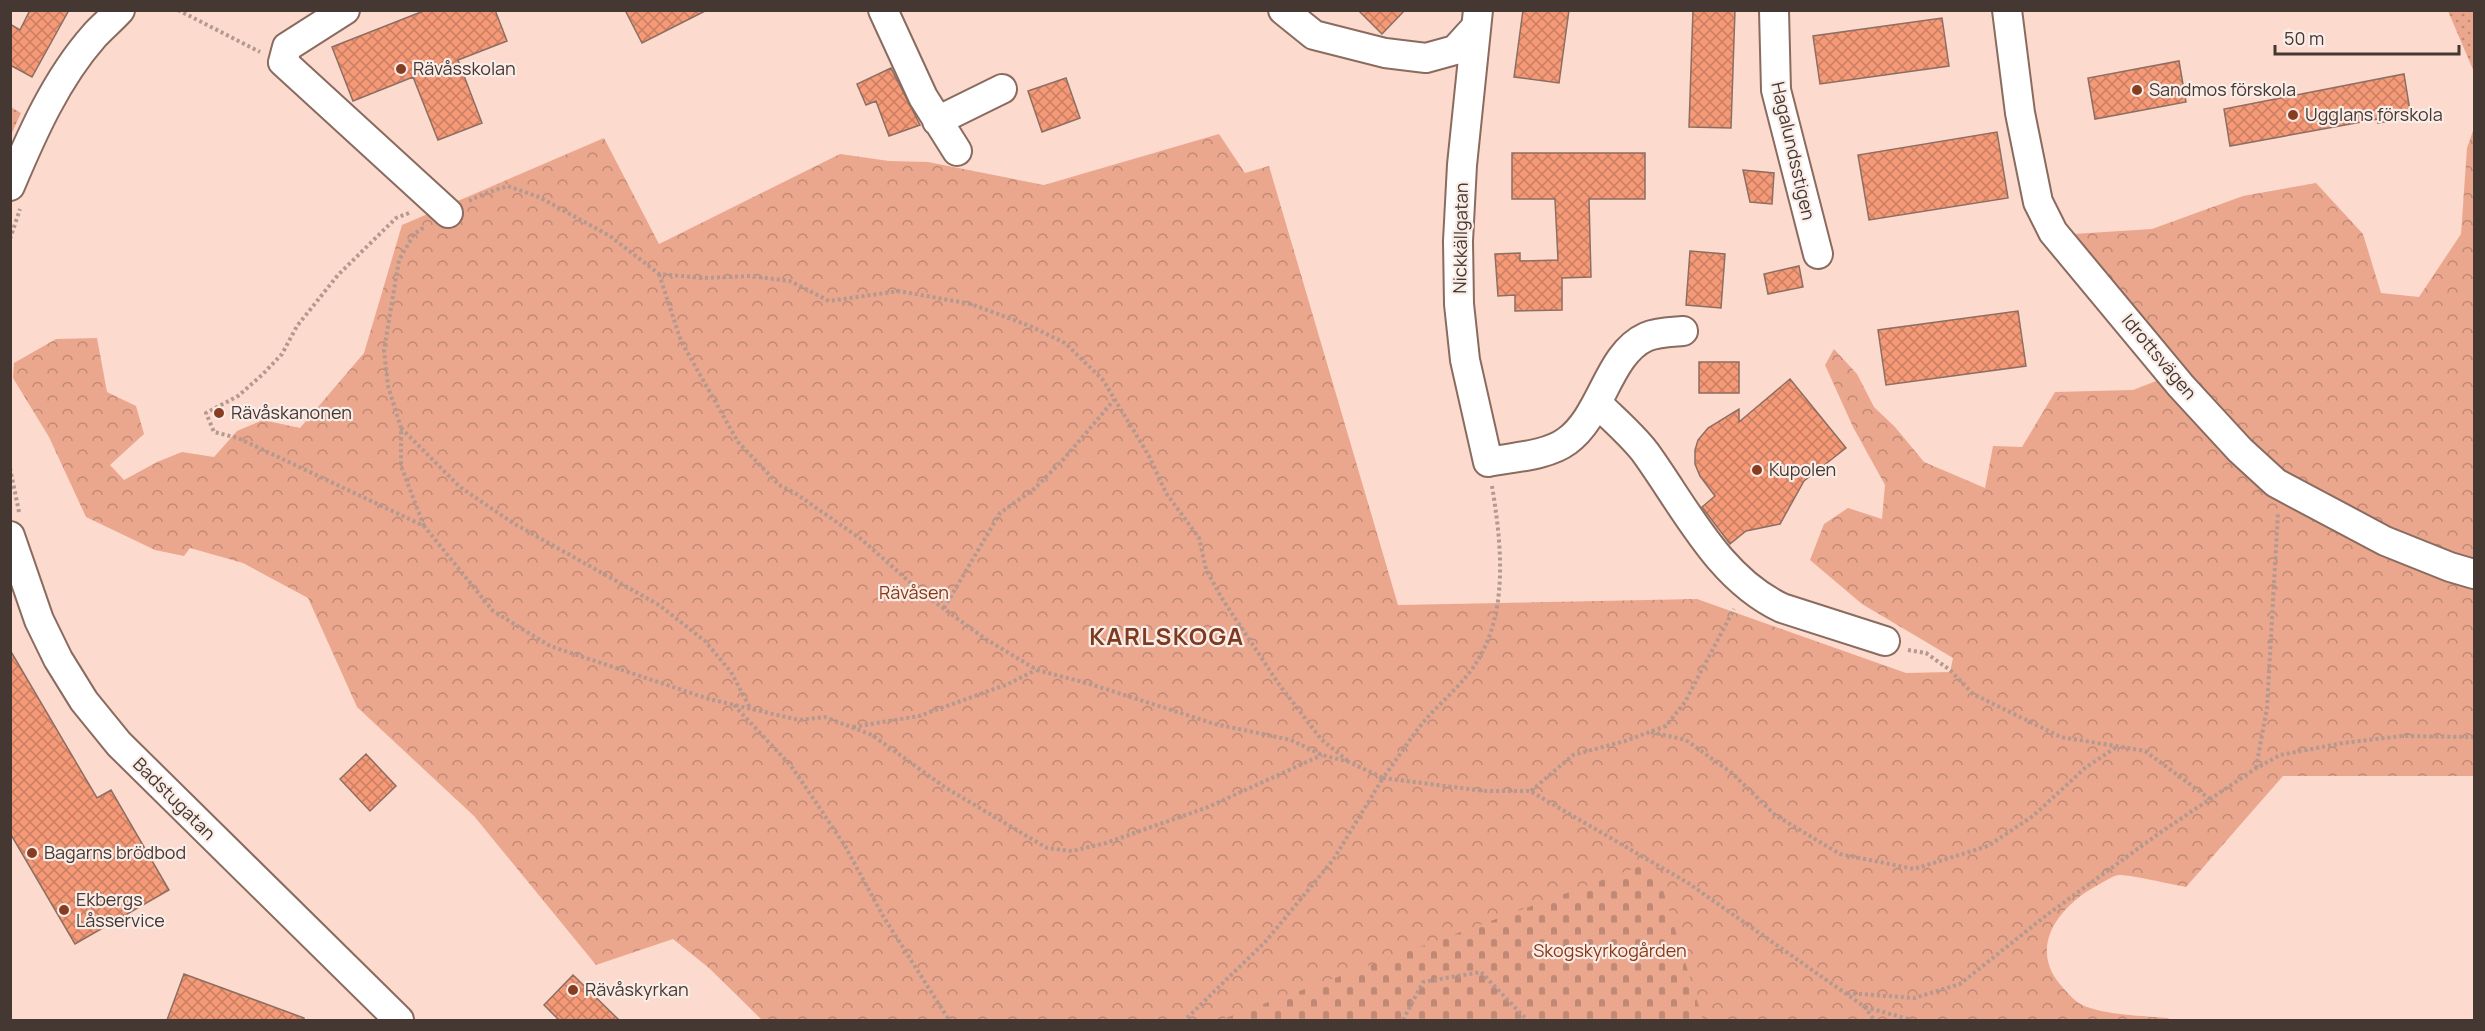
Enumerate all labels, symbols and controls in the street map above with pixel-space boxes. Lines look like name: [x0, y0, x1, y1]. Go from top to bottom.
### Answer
scale bar: [2275, 18, 2460, 56]
text: 50 m: [2284, 26, 2324, 50]
place label: Rävåsskolan: [413, 56, 516, 80]
marker: Rävåsskolan: [394, 62, 408, 76]
place label: Sandmos förskola: [2149, 77, 2296, 101]
street label: Hagalundsstigen: [1766, 79, 1822, 222]
marker: Sandmos förskola: [2130, 83, 2144, 97]
place label: Ugglans förskola: [2305, 102, 2443, 126]
marker: Ugglans förskola: [2286, 108, 2300, 122]
street label: Nickkällgatan: [1447, 182, 1473, 294]
street label: Idrottsvägen: [2117, 309, 2203, 404]
place label: Rävåskanonen: [231, 400, 352, 424]
marker: Rävåskanonen: [212, 406, 226, 420]
place label: Kupolen: [1769, 457, 1836, 481]
marker: Kupolen: [1750, 463, 1764, 477]
park label: Rävåsen: [879, 580, 949, 604]
district label: KARLSKOGA: [1089, 619, 1245, 652]
street label: Badstugatan: [128, 752, 221, 845]
place label: Bagarns brödbod: [44, 840, 186, 864]
marker: Bagarns brödbod: [25, 846, 39, 860]
place label: Ekbergs Låsservice: [76, 887, 165, 932]
marker: Ekbergs Låsservice: [57, 903, 71, 917]
park label: Skogskyrkogården: [1533, 938, 1687, 962]
place label: Rävåskyrkan: [585, 977, 689, 1001]
marker: Rävåskyrkan: [566, 983, 580, 997]

